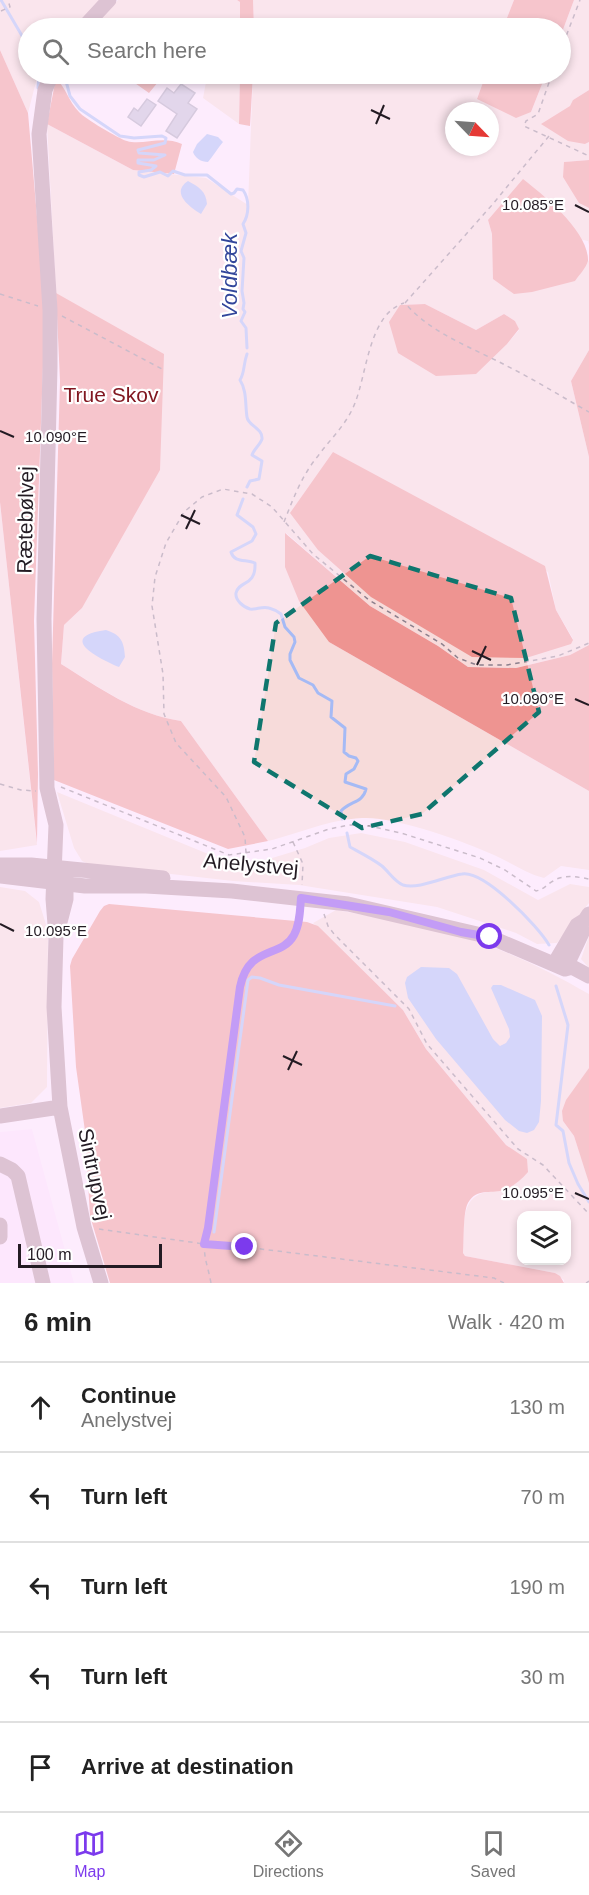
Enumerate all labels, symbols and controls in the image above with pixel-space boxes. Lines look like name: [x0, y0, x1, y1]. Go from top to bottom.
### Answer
search box: [18, 18, 571, 84]
icon: search: [39, 35, 72, 68]
text: Search here: [87, 38, 207, 63]
north arrow: [445, 102, 499, 156]
text: 10.085°E: [502, 196, 564, 213]
water label: Voldbæk: [217, 232, 242, 319]
park label: True Skov: [64, 383, 159, 406]
text: 10.090°E: [25, 428, 87, 445]
street label: Rætebølvej: [13, 466, 37, 574]
text: 10.090°E: [502, 690, 564, 707]
street label: Anelystvej: [202, 848, 300, 880]
text: 10.095°E: [25, 922, 87, 939]
route start: [476, 923, 502, 949]
street label: Sintrupvej: [74, 1126, 116, 1222]
text: 10.095°E: [502, 1184, 564, 1201]
map controls: [517, 1211, 571, 1265]
button: layers: [517, 1211, 571, 1265]
route end: [231, 1233, 257, 1259]
scale bar: [18, 1241, 162, 1268]
text: 100 m: [27, 1246, 71, 1263]
text: 6 min: [24, 1307, 92, 1337]
text: Walk · 420 m: [448, 1311, 565, 1333]
text: Continue: [81, 1383, 176, 1408]
icon: ahead: [24, 1391, 57, 1424]
text: 130 m: [509, 1396, 565, 1418]
text: Anelystvej: [81, 1409, 172, 1431]
icon: left: [24, 1481, 57, 1514]
text: Turn left: [81, 1484, 167, 1509]
text: 70 m: [521, 1486, 565, 1508]
icon: left: [24, 1571, 57, 1604]
text: Turn left: [81, 1574, 167, 1599]
text: 190 m: [509, 1576, 565, 1598]
icon: left: [24, 1661, 57, 1694]
text: Turn left: [81, 1664, 167, 1689]
text: 30 m: [521, 1666, 565, 1688]
icon: arrive: [24, 1751, 57, 1784]
text: Arrive at destination: [81, 1754, 294, 1779]
tab: Map: [73, 1827, 106, 1881]
tab: Directions: [253, 1827, 324, 1881]
tab: Saved: [470, 1827, 516, 1881]

